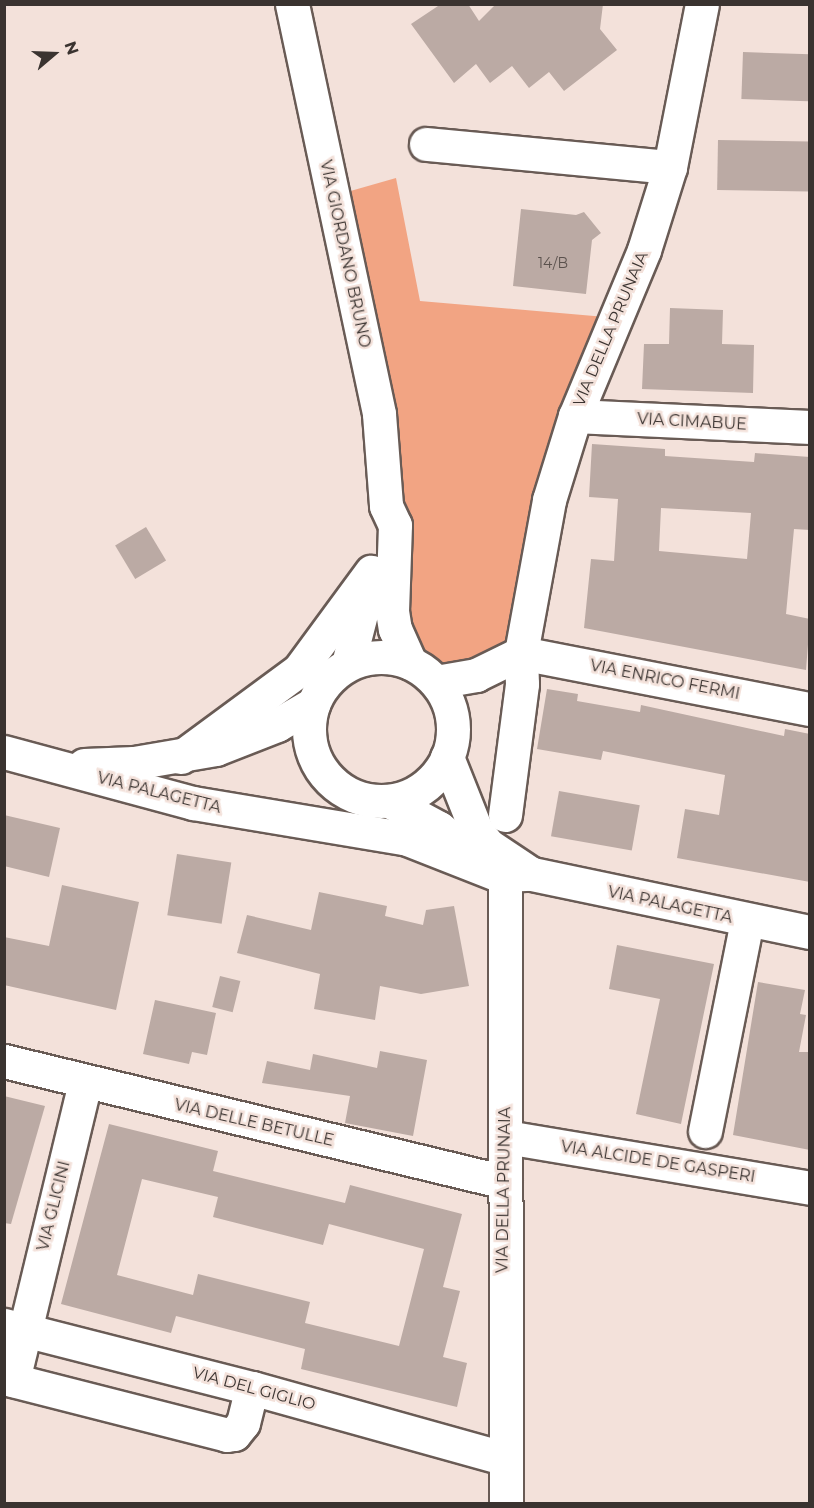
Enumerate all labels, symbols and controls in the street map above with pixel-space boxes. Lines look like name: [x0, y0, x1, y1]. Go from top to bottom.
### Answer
north arrow: [24, 24, 84, 84]
text: N: [60, 39, 83, 57]
street label: VIA GIORDANO BRUNO: [316, 158, 374, 350]
street label: VIA DELLA PRUNAIA: [570, 249, 652, 409]
house number: 14/B: [538, 255, 568, 271]
street label: VIA CIMABUE: [637, 410, 747, 434]
street label: VIA ENRICO FERMI: [588, 656, 742, 704]
street label: VIA PALAGETTA: [95, 768, 223, 818]
street label: VIA PALAGETTA: [606, 882, 734, 928]
street label: VIA DELLE BETULLE: [172, 1095, 336, 1151]
street label: VIA DELLA PRUNAIA: [493, 1107, 515, 1273]
street label: VIA ALCIDE DE GASPERI: [559, 1137, 757, 1187]
street label: VIA GLICINI: [34, 1159, 74, 1253]
street label: VIA DEL GIGLIO: [191, 1363, 317, 1415]

